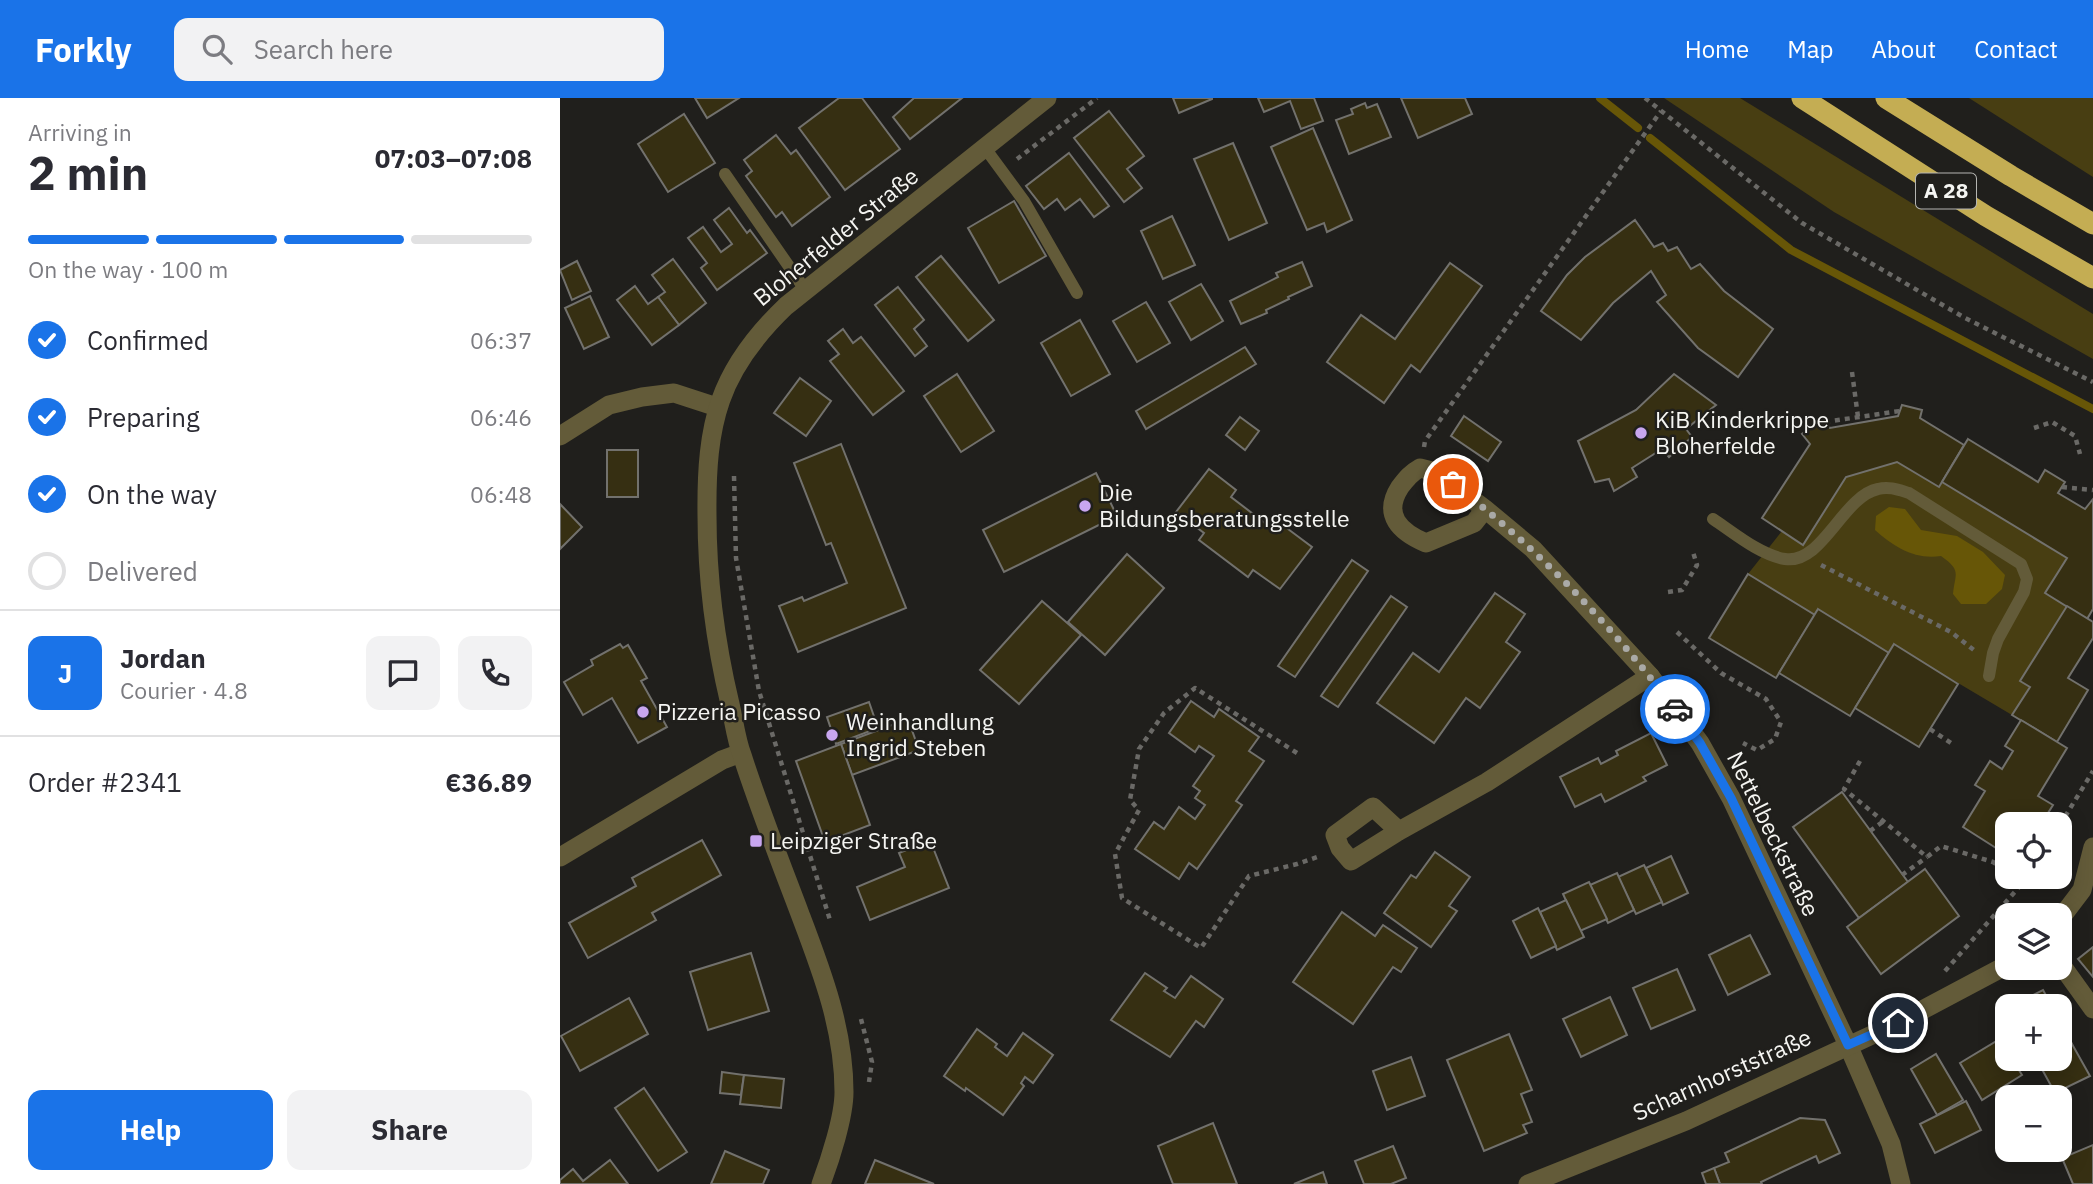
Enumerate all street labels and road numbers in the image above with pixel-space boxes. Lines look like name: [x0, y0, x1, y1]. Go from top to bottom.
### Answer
street label: Bloherfelder Straße: [747, 160, 924, 312]
road number: A 28: [1916, 174, 1976, 208]
street label: Nettelbeckstraße: [1721, 746, 1827, 921]
street label: Scharnhorststraße: [1628, 1021, 1816, 1127]

